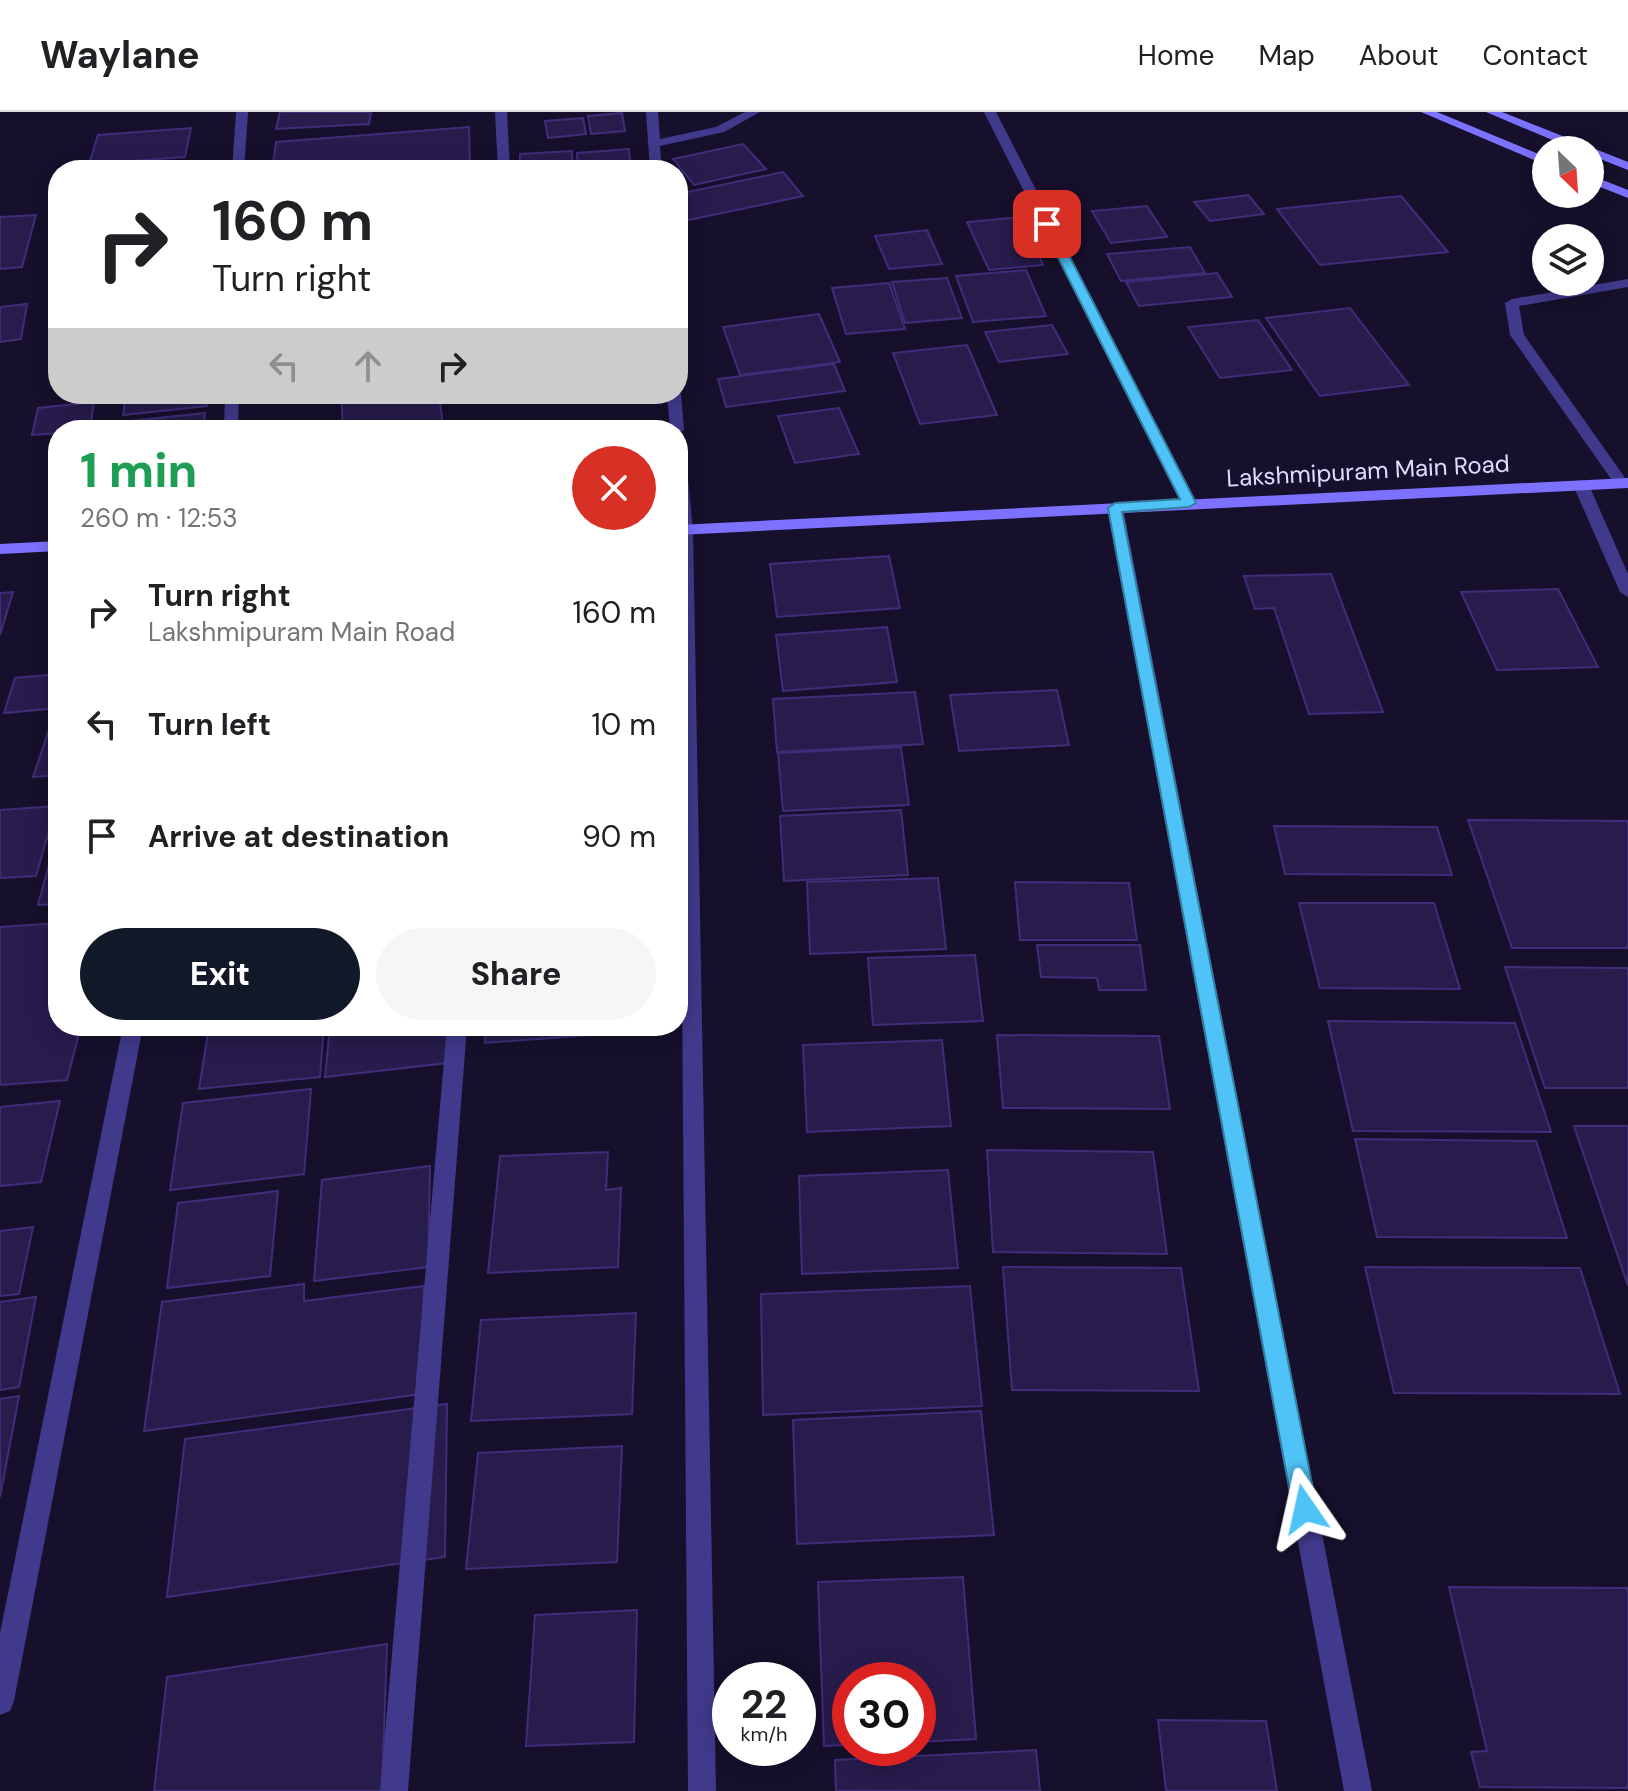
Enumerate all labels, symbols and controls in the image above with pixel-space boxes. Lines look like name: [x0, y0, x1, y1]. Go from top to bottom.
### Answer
text: Waylane: [40, 30, 200, 80]
text: Home: [1138, 37, 1214, 74]
text: Map: [1258, 37, 1315, 74]
text: About: [1359, 37, 1438, 74]
text: Contact: [1482, 37, 1588, 74]
north arrow: [1532, 136, 1604, 208]
map controls: [1532, 136, 1604, 296]
text: 160 m: [212, 184, 373, 257]
pin: [1013, 190, 1081, 258]
icon: right: [80, 192, 184, 296]
icon: arrive: [1025, 202, 1069, 246]
button: layers: [1532, 224, 1604, 296]
text: Turn right: [212, 255, 371, 302]
icon: left: [262, 344, 306, 388]
icon: ahead: [346, 344, 390, 388]
icon: right: [430, 344, 474, 388]
text: 1 min: [80, 439, 197, 502]
button: close: [572, 446, 656, 530]
street label: Lakshmipuram Main Road: [1226, 448, 1510, 493]
text: 260 m · 12:53: [80, 501, 238, 535]
text: Turn right: [148, 576, 291, 615]
icon: right: [80, 590, 124, 634]
text: 160 m: [573, 593, 656, 632]
text: Lakshmipuram Main Road: [148, 615, 455, 649]
icon: left: [80, 702, 124, 746]
text: Turn left: [148, 705, 271, 744]
text: 10 m: [591, 705, 656, 744]
icon: arrive: [80, 814, 124, 858]
text: Arrive at destination: [148, 817, 449, 856]
text: 90 m: [582, 817, 656, 856]
button: Exit: [80, 928, 360, 1020]
button: Share: [376, 928, 656, 1020]
position arrow: [1263, 1467, 1347, 1551]
speed limit sign: 30: [832, 1662, 936, 1766]
text: 22: [741, 1678, 787, 1730]
text: km/h: [740, 1721, 788, 1747]

